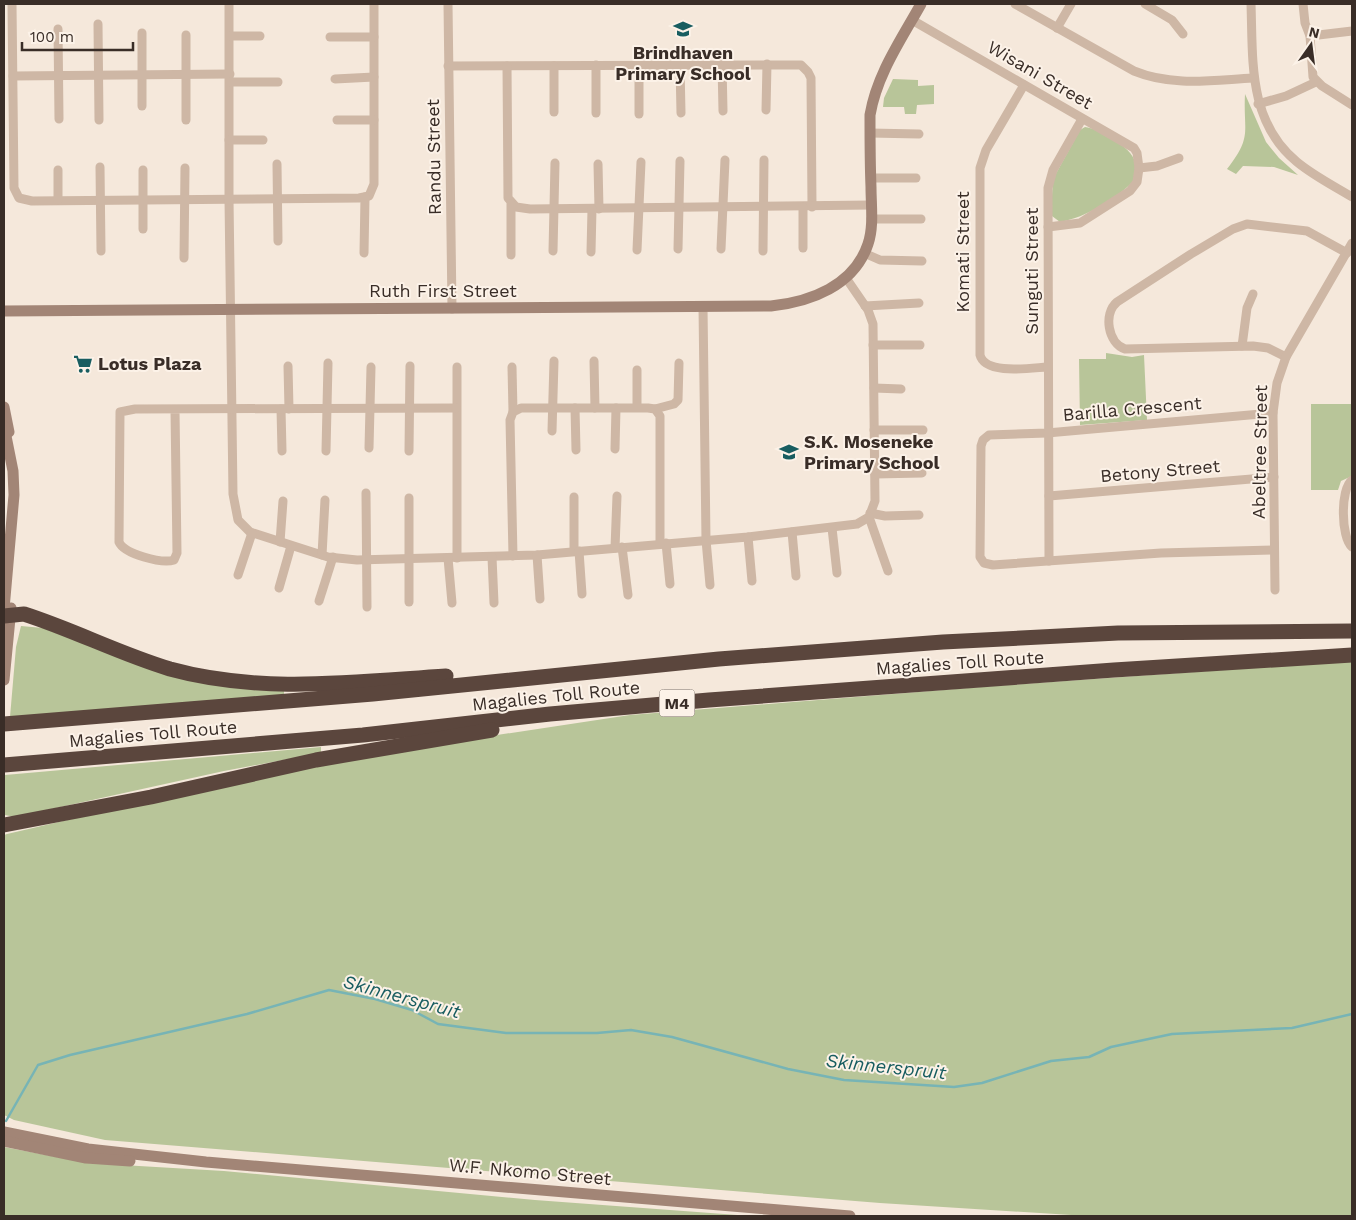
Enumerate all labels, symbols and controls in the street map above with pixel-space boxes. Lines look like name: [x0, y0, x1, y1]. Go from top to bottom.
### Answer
school or university icon: Brindhaven Primary School: [672, 18, 694, 40]
scale bar: [22, 20, 134, 52]
north arrow: [1286, 20, 1336, 70]
text: N: [1307, 23, 1321, 41]
text: 100 m: [30, 28, 74, 46]
street label: Wisani Street: [984, 36, 1097, 113]
place label: Brindhaven Primary School: [615, 42, 751, 84]
street label: Randu Street: [422, 98, 445, 215]
street label: Komati Street: [952, 191, 973, 313]
street label: Sunguti Street: [1021, 207, 1042, 335]
street label: Ruth First Street: [369, 280, 517, 301]
supermarket icon: Lotus Plaza: [72, 353, 94, 375]
place label: Lotus Plaza: [98, 353, 202, 374]
street label: Abeltree Street: [1248, 384, 1271, 519]
street label: Barilla Crescent: [1062, 392, 1203, 425]
place label: S.K. Moseneke Primary School: [804, 431, 940, 473]
school or university icon: S.K. Moseneke Primary School: [778, 441, 800, 463]
street label: Betony Street: [1099, 455, 1221, 486]
street label: Magalies Toll Route: [875, 646, 1045, 679]
street label: Magalies Toll Route: [471, 676, 641, 715]
road number: M4: [660, 690, 694, 716]
street label: Magalies Toll Route: [68, 716, 238, 751]
water label: Skinnerspruit: [341, 970, 463, 1023]
water label: Skinnerspruit: [825, 1049, 948, 1084]
street label: W.F. Nkomo Street: [448, 1154, 612, 1189]

